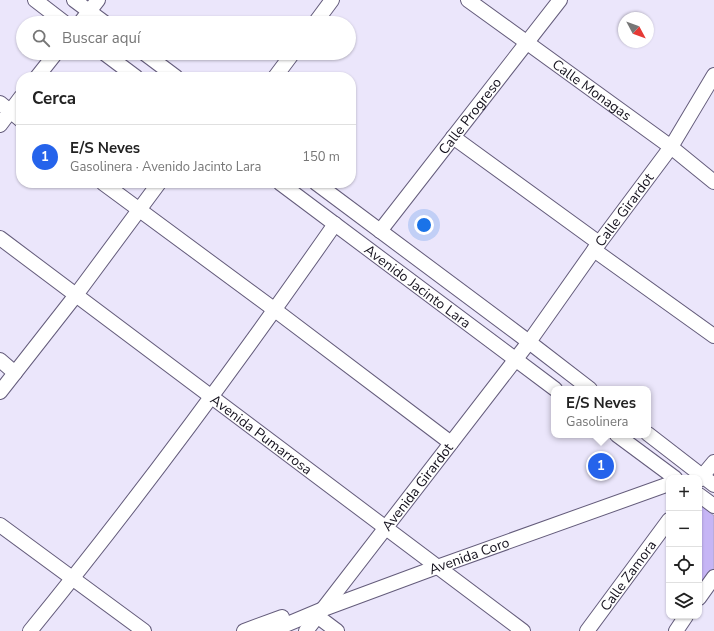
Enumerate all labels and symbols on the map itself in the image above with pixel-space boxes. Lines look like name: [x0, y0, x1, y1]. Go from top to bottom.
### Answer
north arrow: [618, 12, 654, 48]
street label: Calle Monagas: [549, 55, 636, 125]
street label: Calle Progreso: [434, 73, 506, 158]
street label: Calle Girardot: [590, 169, 658, 250]
your location: [414, 215, 434, 235]
street label: Avenido Jacinto Lara: [361, 240, 475, 332]
street label: Avenida Pumarrosa: [207, 390, 316, 479]
street label: Avenida Girardot: [377, 439, 457, 535]
pin: 1: [588, 451, 614, 481]
street label: Avenida Coro: [426, 532, 512, 579]
street label: Calle Zamora: [596, 536, 660, 615]

